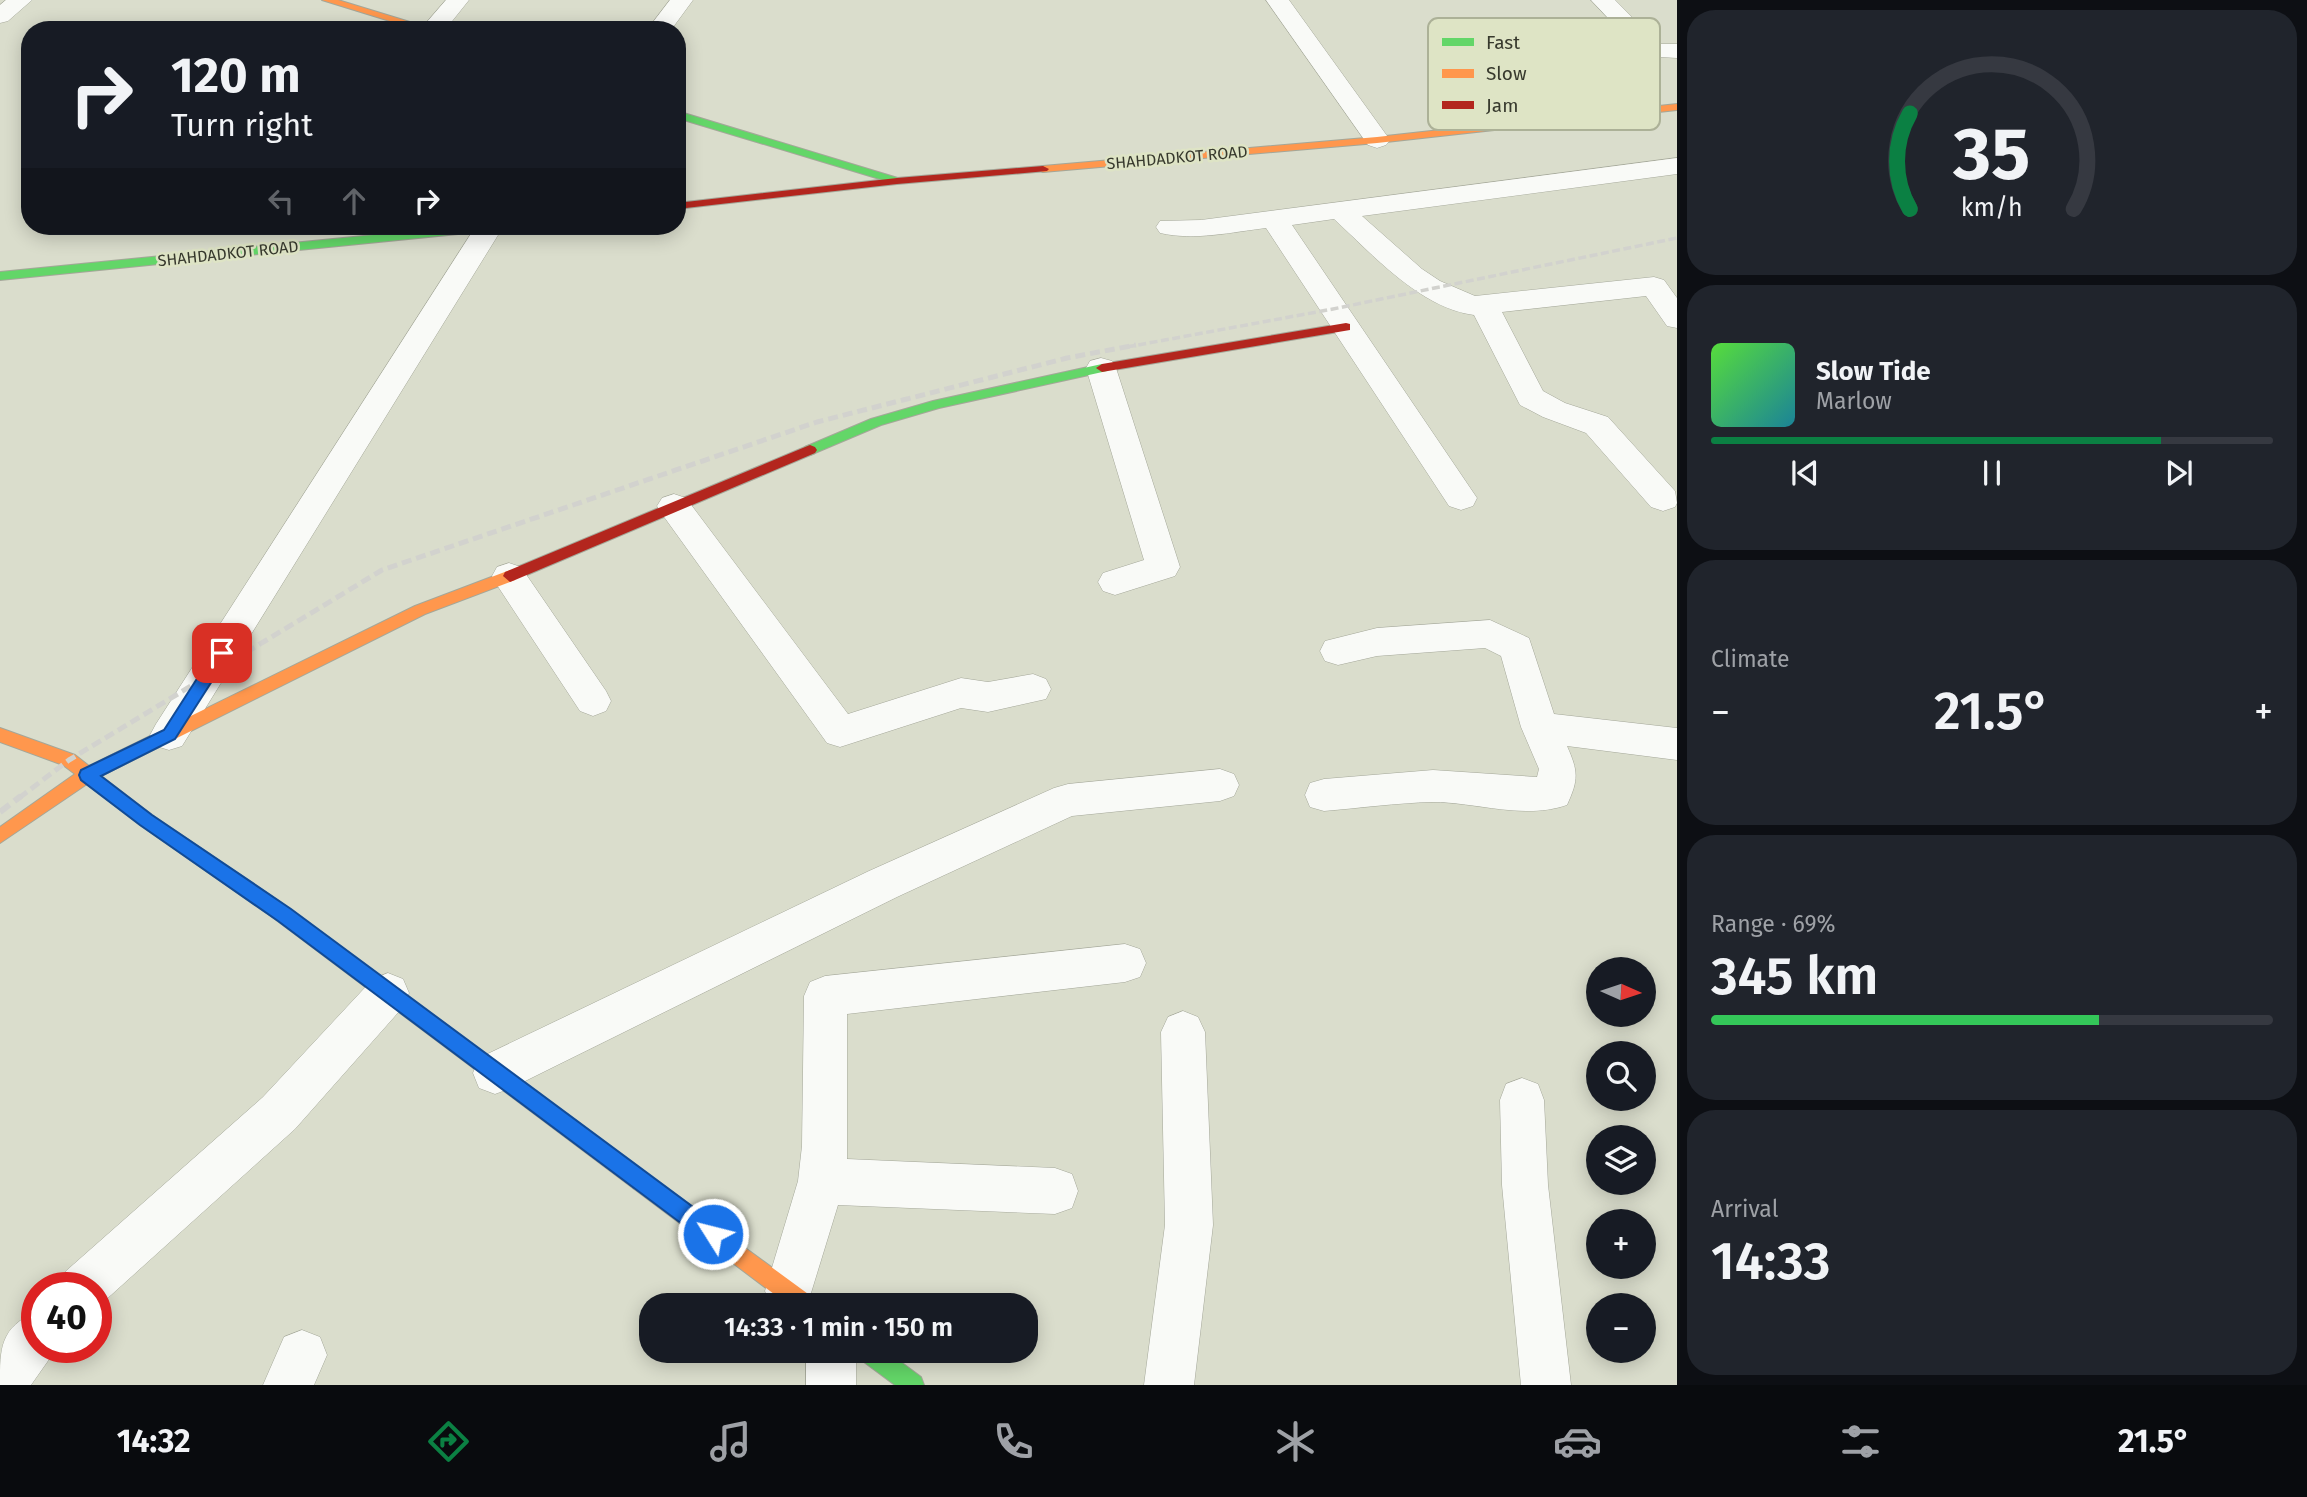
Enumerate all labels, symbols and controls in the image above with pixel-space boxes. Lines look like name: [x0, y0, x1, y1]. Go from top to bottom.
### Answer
legend: [1428, 18, 1660, 130]
text: Fast: [1486, 31, 1520, 54]
text: 120 m: [171, 46, 301, 105]
icon: right: [56, 49, 147, 140]
text: Slow: [1486, 62, 1527, 85]
text: Jam: [1486, 94, 1518, 117]
text: Turn right: [171, 106, 313, 144]
text: 35: [1953, 111, 2030, 198]
street label: SHAHDADKOT ROAD: [1106, 142, 1248, 173]
icon: left: [262, 182, 300, 220]
icon: ahead: [335, 182, 373, 220]
icon: right: [408, 182, 446, 220]
text: km/h: [1961, 192, 2023, 222]
street label: SHAHDADKOT ROAD: [157, 237, 299, 270]
text: Slow Tide: [1816, 356, 1931, 387]
text: Marlow: [1816, 387, 1892, 415]
icon: previous: [1786, 454, 1824, 492]
icon: pause: [1973, 454, 2011, 492]
icon: next: [2160, 454, 2198, 492]
pin: [192, 623, 252, 683]
icon: arrive: [203, 634, 241, 672]
text: Climate: [1711, 645, 1790, 673]
text: 21.5°: [1934, 680, 2050, 743]
text: −: [1711, 689, 1730, 735]
text: +: [2254, 689, 2273, 735]
text: Range · 69%: [1711, 910, 1836, 938]
text: 345 km: [1711, 945, 1878, 1008]
north arrow: [1586, 957, 1656, 1027]
map controls: [1586, 957, 1656, 1363]
button: search: [1586, 1041, 1656, 1111]
button: layers: [1586, 1125, 1656, 1195]
text: Arrival: [1711, 1195, 1778, 1223]
position arrow: [676, 1197, 750, 1271]
button: +: [1586, 1209, 1656, 1279]
text: 14:33: [1711, 1230, 1830, 1293]
speed limit sign: 40: [21, 1272, 112, 1363]
button: −: [1586, 1293, 1656, 1363]
text: 14:33 · 1 min · 150 m: [724, 1312, 953, 1343]
icon: directions: [424, 1417, 473, 1466]
icon: music: [706, 1417, 755, 1466]
icon: phone: [989, 1417, 1038, 1466]
icon: climate: [1271, 1417, 1320, 1466]
icon: car: [1553, 1417, 1602, 1466]
icon: filters: [1836, 1417, 1885, 1466]
text: 14:32: [117, 1422, 191, 1460]
text: 21.5°: [2118, 1422, 2190, 1460]

